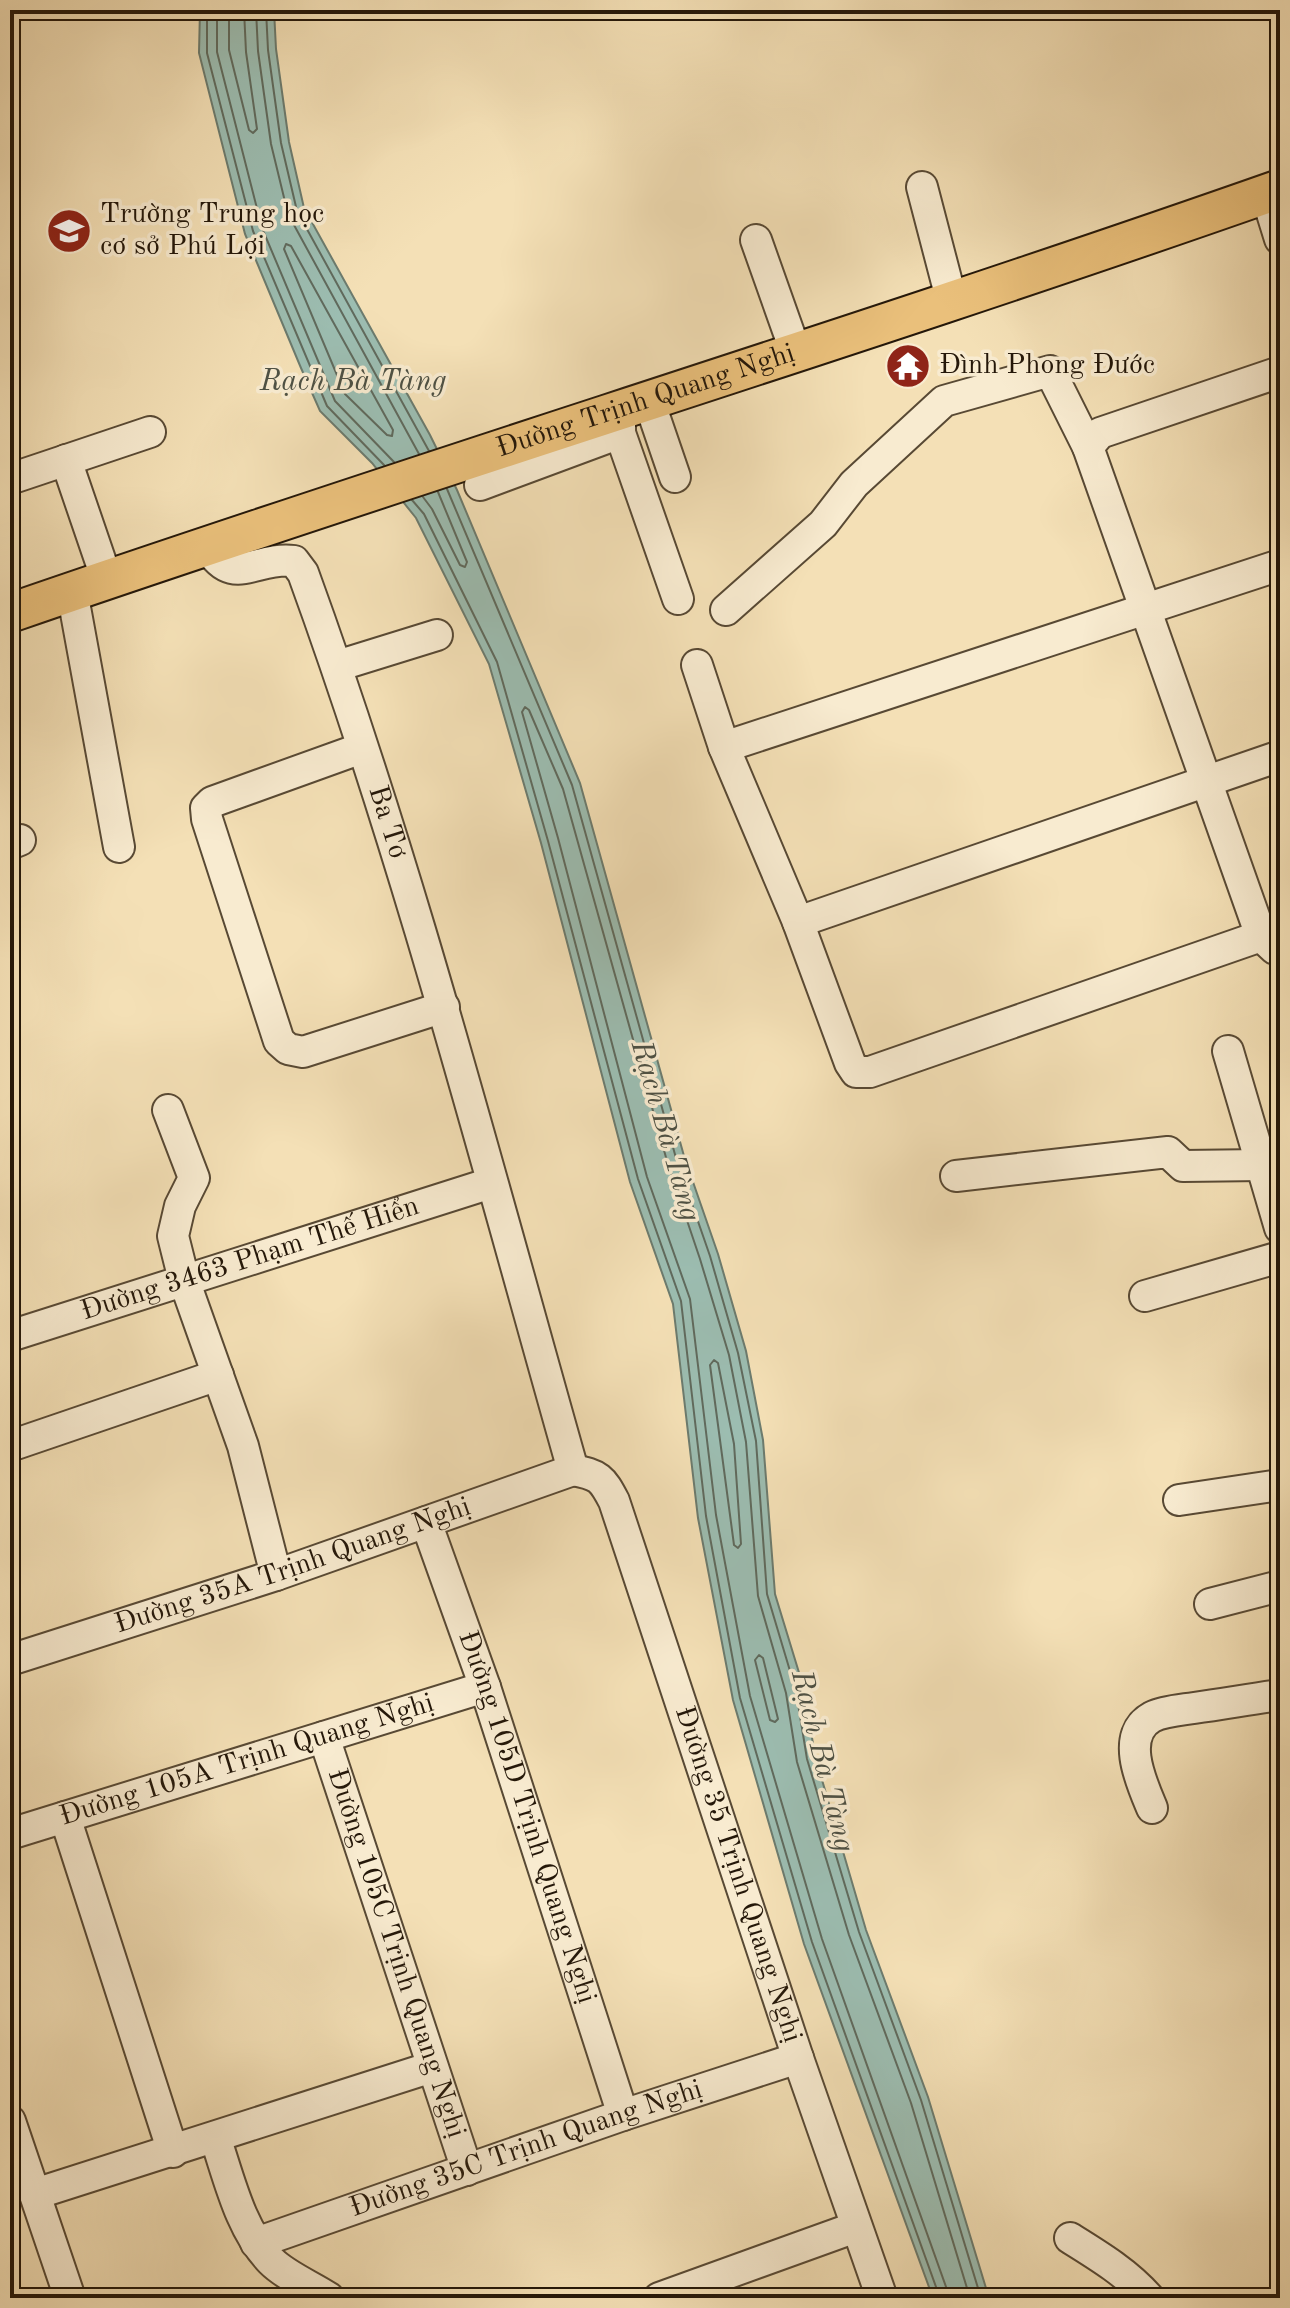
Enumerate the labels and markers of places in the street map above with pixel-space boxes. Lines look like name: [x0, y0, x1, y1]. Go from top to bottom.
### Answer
place label: Trường Trung học cơ sở Phú Lợi: [100, 201, 324, 261]
school or university icon: Trường Trung học cơ sở Phú Lợi: [45, 207, 93, 255]
temple icon: Đình Phong Đước: [884, 342, 932, 390]
place label: Đình Phong Đước: [939, 352, 1155, 380]

